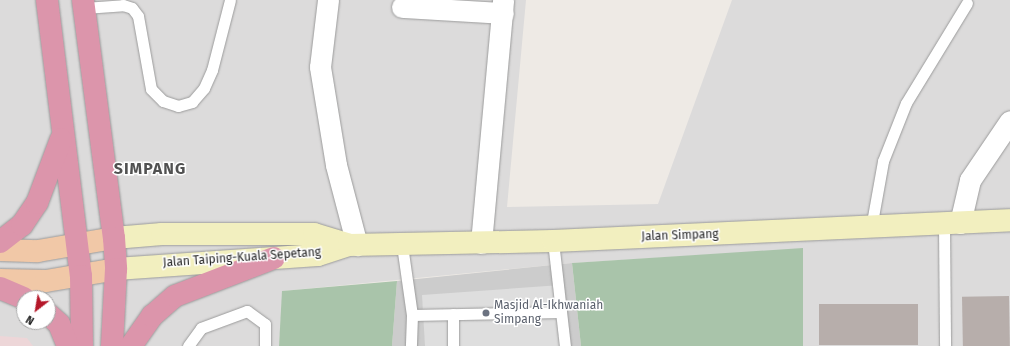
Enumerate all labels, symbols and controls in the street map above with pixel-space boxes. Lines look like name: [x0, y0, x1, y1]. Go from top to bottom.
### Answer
district label: SIMPANG: [114, 159, 186, 179]
street label: Jalan Simpang: [641, 227, 719, 245]
street label: Jalan Taiping-Kuala Sepetang: [162, 245, 322, 271]
north arrow: [16, 290, 56, 330]
place label: Masjid Al-Ikhwaniah Simpang: [494, 299, 603, 327]
marker: Masjid Al-Ikhwaniah Simpang: [481, 308, 491, 318]
text: N: [24, 312, 37, 327]

